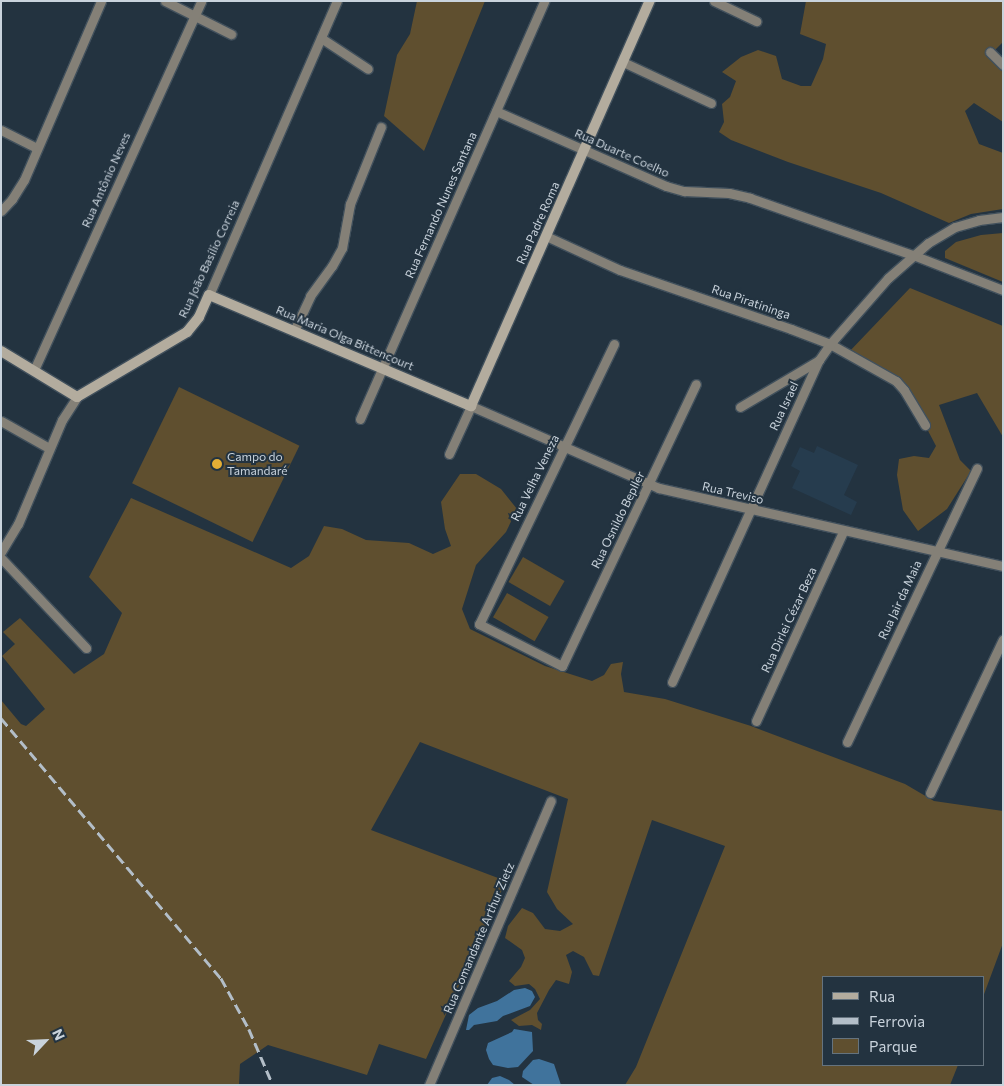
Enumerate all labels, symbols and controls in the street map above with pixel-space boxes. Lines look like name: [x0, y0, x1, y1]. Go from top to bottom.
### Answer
street label: Rua Duarte Coelho: [572, 126, 672, 180]
street label: Rua Antônio Neves: [79, 130, 133, 230]
street label: Rua Fernando Nunes Santana: [402, 130, 480, 280]
street label: Rua Padre Roma: [513, 180, 563, 266]
street label: Rua João Basílio Correia: [175, 198, 243, 320]
street label: Rua Piratininga: [710, 282, 792, 322]
street label: Rua Maria Olga Bittencourt: [274, 302, 416, 374]
street label: Rua Israel: [766, 379, 802, 433]
street label: Rua Velha Veneza: [508, 432, 562, 524]
place label: Campo do Tamandaré: [227, 450, 288, 478]
marker: Campo do Tamandaré: [211, 458, 223, 470]
street label: Rua Osnildo Bepller: [588, 469, 648, 571]
street label: Rua Treviso: [701, 479, 765, 507]
street label: Rua Jair da Maia: [875, 558, 925, 642]
street label: Rua Dirlei Cézar Beza: [758, 565, 820, 675]
street label: Rua Comandante Arthur Zietz: [441, 860, 517, 1016]
legend: [822, 976, 984, 1066]
text: Rua: [869, 987, 895, 1005]
text: Ferrovia: [869, 1012, 925, 1030]
north arrow: [20, 1016, 70, 1066]
text: N: [49, 1026, 69, 1043]
text: Parque: [869, 1037, 917, 1055]

